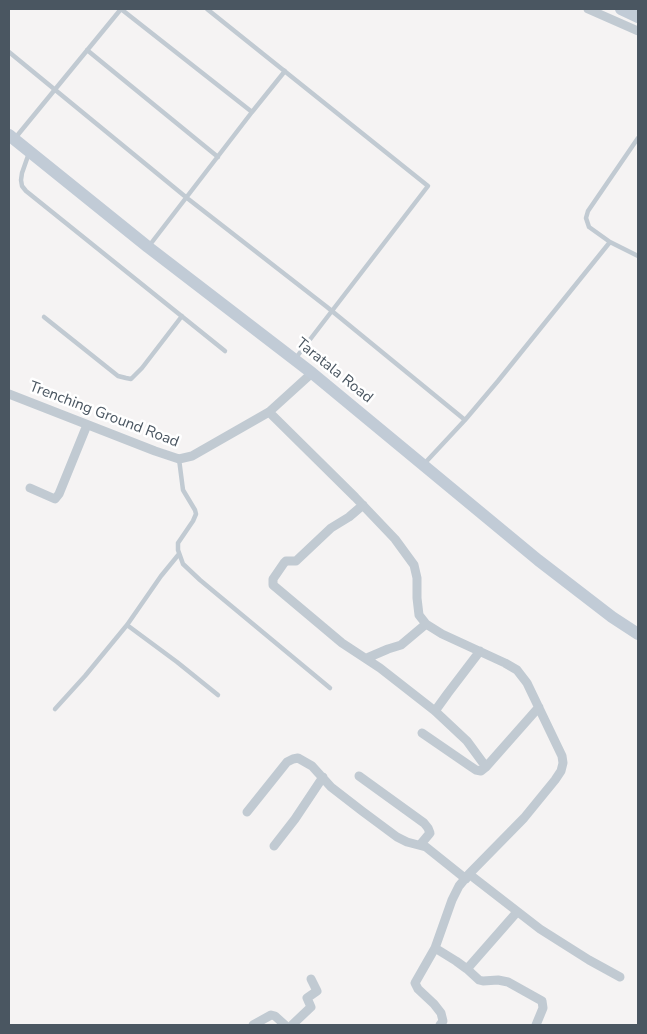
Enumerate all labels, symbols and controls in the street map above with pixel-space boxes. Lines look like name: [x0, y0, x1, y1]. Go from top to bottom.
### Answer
street label: Taratala Road: [292, 335, 376, 407]
street label: Trenching Ground Road: [27, 378, 181, 452]

